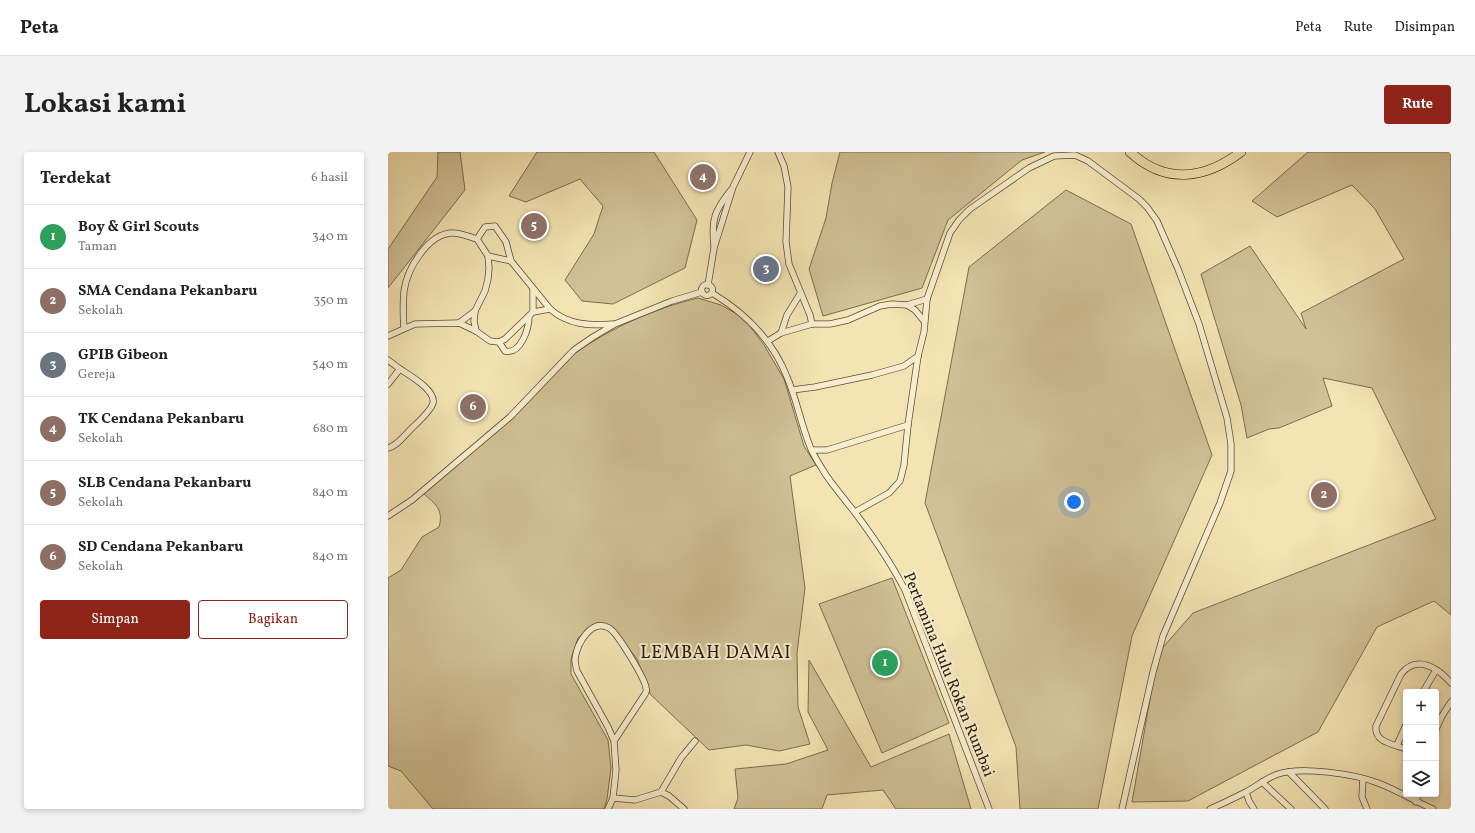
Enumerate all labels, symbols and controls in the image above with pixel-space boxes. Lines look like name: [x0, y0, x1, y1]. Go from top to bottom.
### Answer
text: Peta: [20, 15, 59, 41]
text: Peta: [1295, 18, 1322, 37]
text: Rute: [1344, 18, 1373, 37]
text: Disimpan: [1395, 18, 1455, 37]
text: Lokasi kami: [24, 85, 186, 124]
button: Rute: [1384, 85, 1451, 124]
pin: 4: [690, 162, 716, 192]
text: Terdekat: [40, 167, 111, 190]
text: 6 hasil: [311, 169, 348, 187]
pin: 5: [521, 211, 547, 241]
text: Boy & Girl Scouts: [78, 217, 199, 238]
text: 1: [50, 228, 56, 246]
text: 340 m: [312, 228, 348, 246]
text: Taman: [78, 238, 117, 256]
pin: 3: [753, 254, 779, 284]
text: SMA Cendana Pekanbaru: [78, 281, 257, 302]
text: 2: [50, 292, 56, 310]
text: 350 m: [313, 292, 348, 310]
text: Sekolah: [78, 302, 123, 320]
text: GPIB Gibeon: [78, 345, 168, 366]
text: 3: [50, 356, 56, 374]
text: 540 m: [312, 356, 348, 374]
text: Gereja: [78, 366, 115, 384]
pin: 6: [460, 392, 486, 422]
text: TK Cendana Pekanbaru: [78, 409, 244, 430]
text: 4: [49, 420, 57, 438]
text: 680 m: [313, 420, 348, 438]
text: Sekolah: [78, 430, 123, 448]
text: SLB Cendana Pekanbaru: [78, 473, 251, 494]
pin: 2: [1311, 480, 1337, 510]
text: 5: [50, 484, 56, 502]
text: 840 m: [312, 484, 348, 502]
your location: [1064, 492, 1084, 512]
text: Sekolah: [78, 494, 123, 512]
text: SD Cendana Pekanbaru: [78, 537, 243, 558]
text: 6: [49, 548, 57, 566]
text: 840 m: [312, 548, 348, 566]
text: Sekolah: [78, 558, 123, 576]
street label: Pertamina Hulu Rokan Rumbai: [897, 569, 999, 780]
button: Simpan: [40, 600, 190, 639]
button: Bagikan: [198, 600, 348, 639]
district label: LEMBAH DAMAI: [640, 641, 792, 666]
pin: 1: [872, 648, 898, 678]
map controls: [1403, 689, 1439, 797]
button: +: [1403, 689, 1439, 725]
button: −: [1403, 725, 1439, 761]
button: layers: [1403, 761, 1439, 797]

